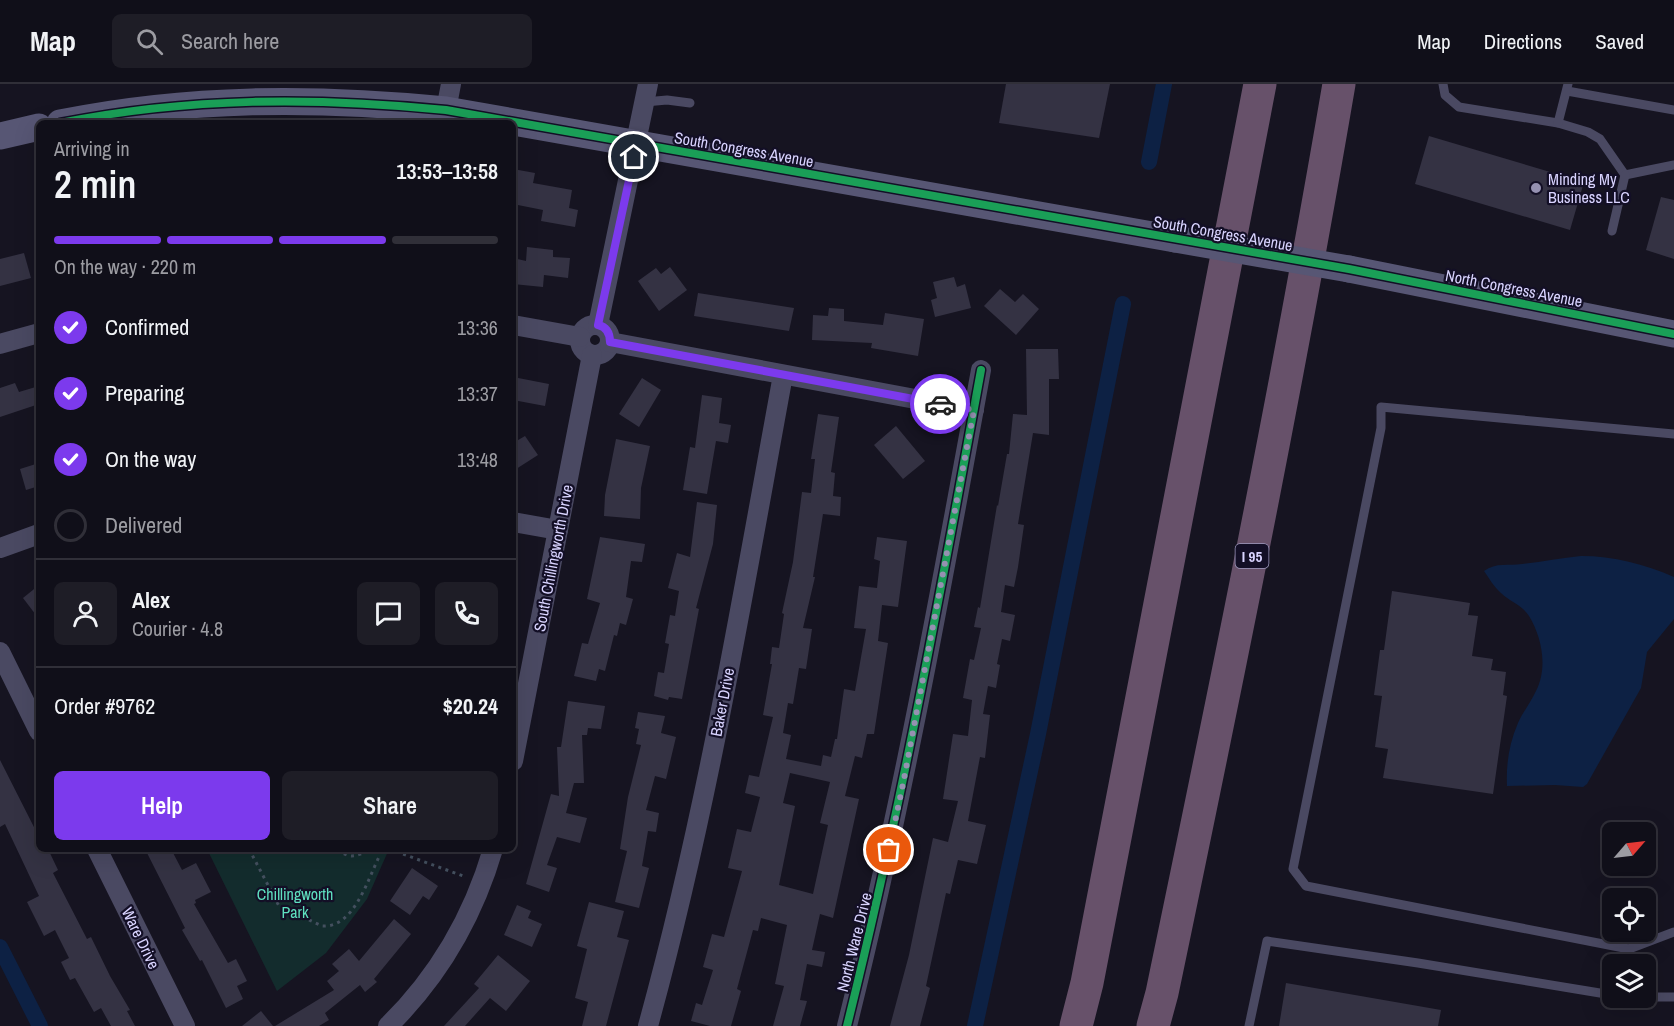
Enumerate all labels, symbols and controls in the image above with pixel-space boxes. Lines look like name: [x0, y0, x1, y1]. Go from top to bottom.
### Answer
search box: [112, 14, 532, 68]
text: Map: [30, 22, 76, 60]
icon: search: [133, 25, 166, 58]
text: Search here: [181, 26, 279, 56]
text: Map: [1417, 27, 1451, 56]
text: Directions: [1484, 27, 1562, 56]
text: Saved: [1595, 27, 1644, 56]
street label: South Congress Avenue: [673, 126, 815, 172]
pin: [608, 131, 659, 182]
text: Arriving in: [54, 135, 130, 162]
icon: home: [617, 140, 650, 173]
text: 13:53–13:58: [396, 156, 498, 186]
text: 2 min: [54, 158, 136, 210]
place label: Minding My Business LLC: [1548, 168, 1630, 208]
marker: Minding My Business LLC: [1529, 181, 1543, 195]
street label: South Congress Avenue: [1152, 210, 1294, 256]
text: On the way · 220 m: [54, 253, 196, 280]
street label: North Congress Avenue: [1444, 264, 1584, 312]
icon: check: [54, 311, 87, 344]
text: Confirmed: [105, 312, 189, 342]
text: 13:36: [457, 314, 498, 341]
courier: [910, 374, 970, 434]
icon: check: [54, 377, 87, 410]
text: Preparing: [105, 378, 184, 408]
text: 13:37: [457, 380, 498, 407]
icon: car: [924, 388, 957, 421]
icon: check: [54, 443, 87, 476]
text: On the way: [105, 444, 196, 474]
text: 13:48: [457, 446, 498, 473]
street label: South Chillingworth Drive: [528, 483, 578, 633]
text: Delivered: [105, 510, 182, 540]
road number: I 95: [1236, 544, 1268, 568]
button: person: [54, 582, 117, 645]
button: chat: [357, 582, 420, 645]
button: phone: [435, 582, 498, 645]
text: Alex: [132, 585, 170, 615]
text: Courier · 4.8: [132, 615, 223, 642]
street label: Baker Drive: [705, 666, 739, 738]
text: Order #9762: [54, 691, 155, 721]
text: $20.24: [443, 691, 498, 721]
button: Help: [54, 771, 270, 840]
button: Share: [282, 771, 498, 840]
north arrow: [1602, 822, 1656, 876]
map controls: [1602, 822, 1656, 1008]
pin: [863, 824, 914, 875]
icon: bag: [872, 833, 905, 866]
park label: Chillingworth Park: [257, 883, 333, 923]
button: locate: [1602, 888, 1656, 942]
street label: North Ware Drive: [831, 890, 877, 994]
street label: Ware Drive: [117, 904, 165, 972]
button: layers: [1602, 954, 1656, 1008]

